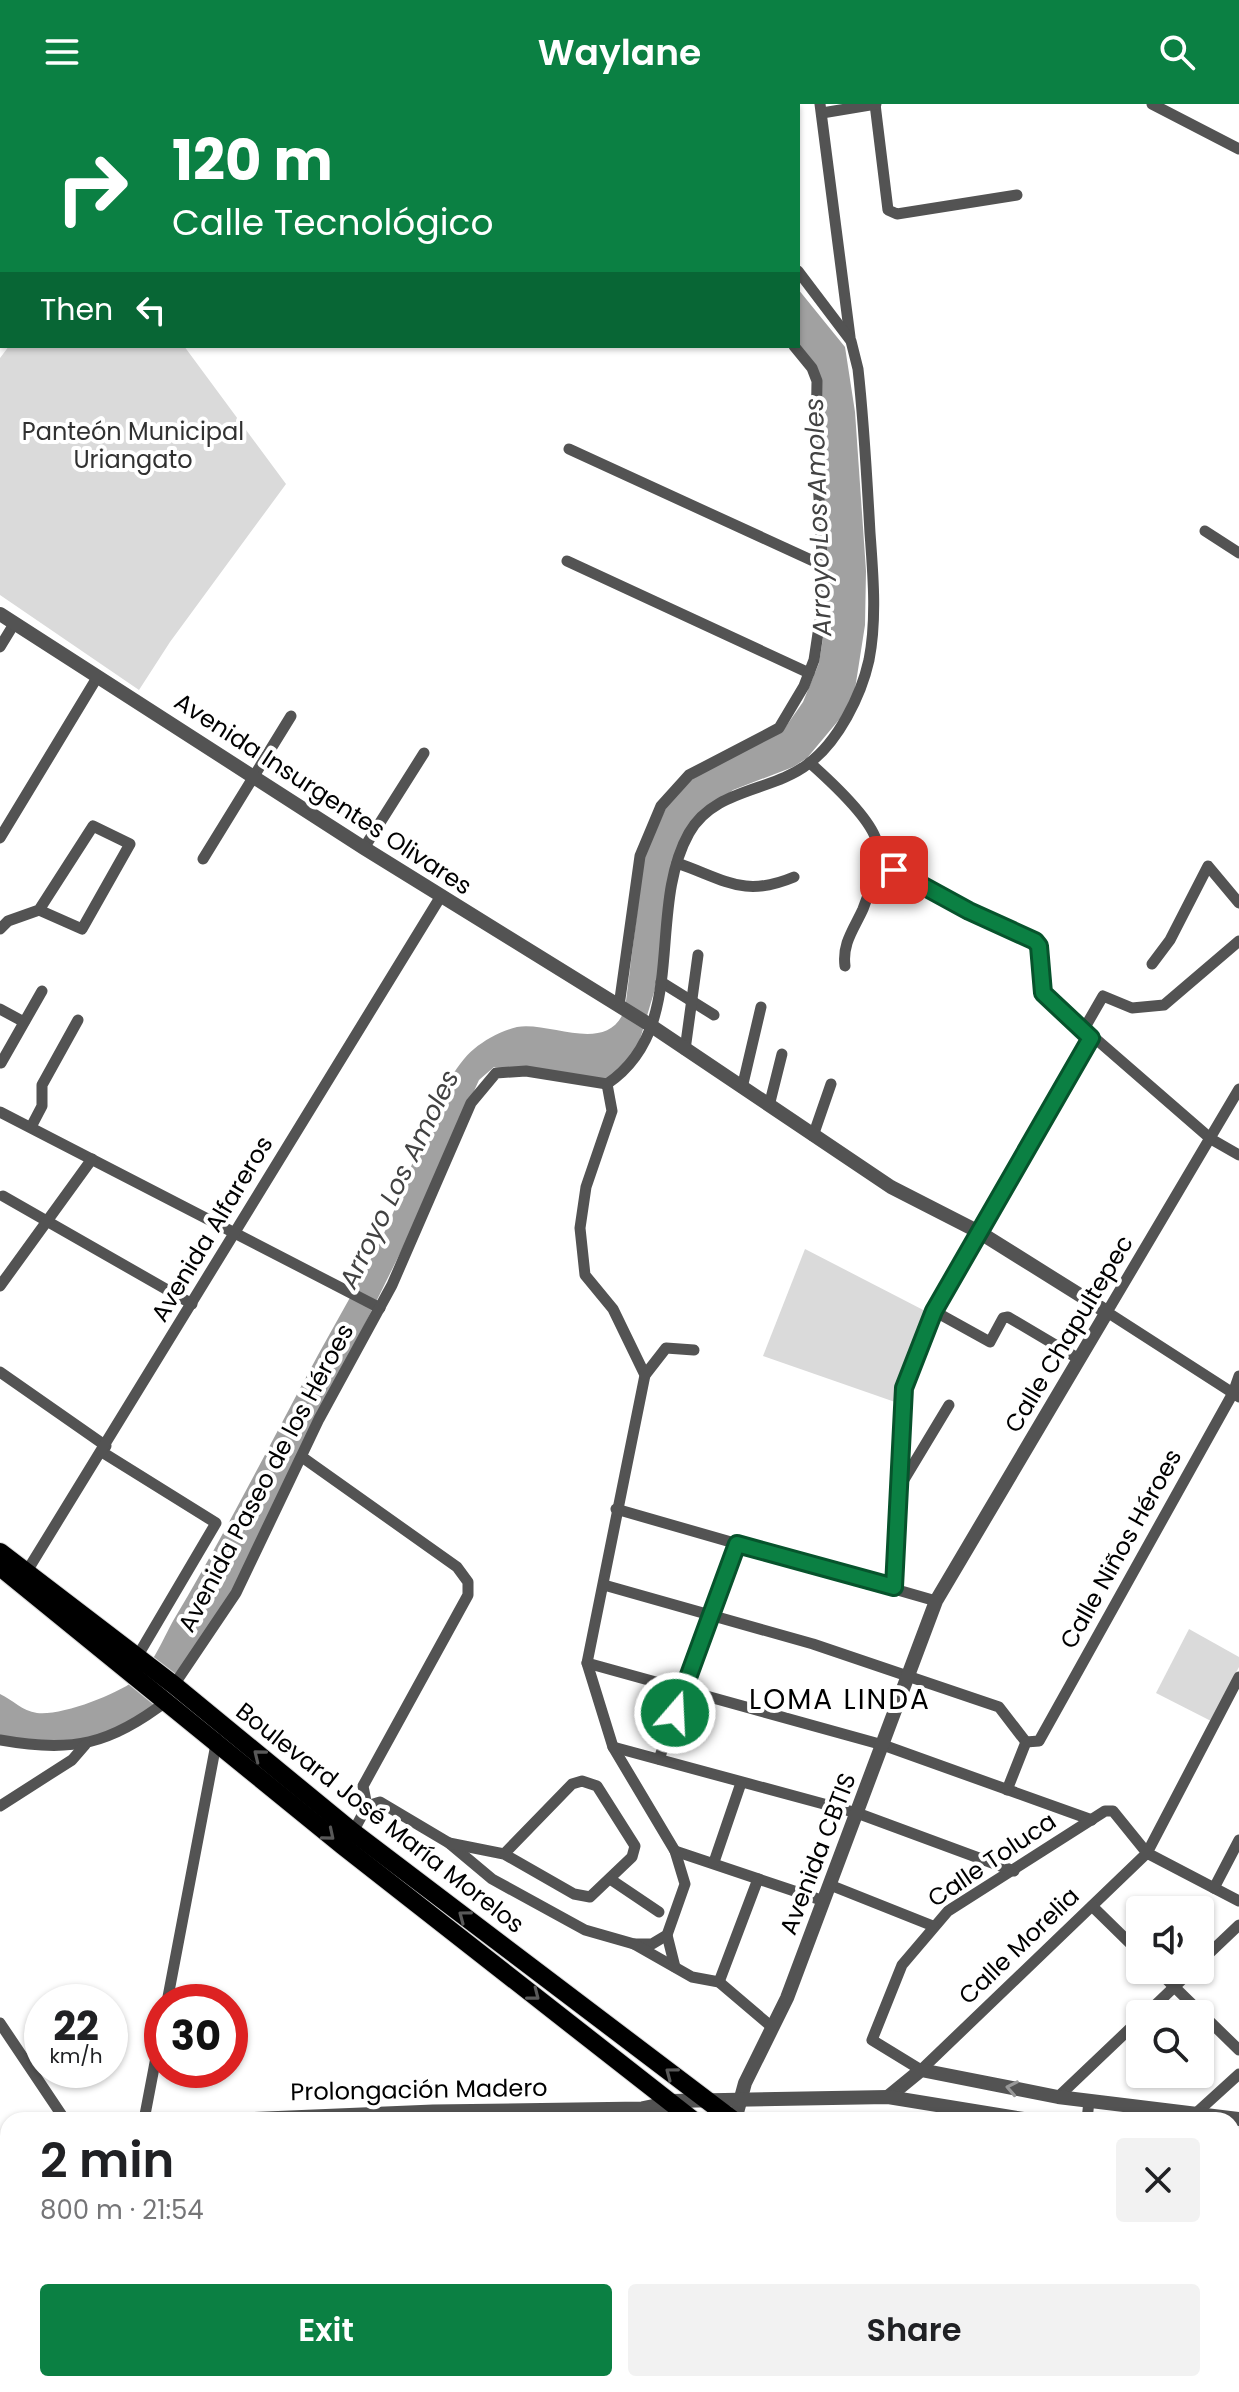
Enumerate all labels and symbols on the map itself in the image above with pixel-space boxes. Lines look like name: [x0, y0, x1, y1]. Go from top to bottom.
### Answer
water label: Arroyo Los Amoles: [796, 397, 840, 638]
park label: Panteón Municipal Uriangato: [22, 415, 244, 476]
street label: Avenida Insurgentes Olivares: [168, 685, 478, 902]
pin: [860, 836, 928, 904]
water label: Arroyo Los Amoles: [330, 1064, 468, 1295]
street label: Avenida Alfareros: [143, 1130, 280, 1328]
street label: Calle Chapultepec: [997, 1229, 1141, 1439]
street label: Avenida Paseo de los Héroes: [170, 1318, 361, 1638]
street label: Calle Niños Héroes: [1052, 1443, 1189, 1654]
position arrow: [633, 1671, 717, 1755]
district label: LOMA LINDA: [749, 1680, 931, 1719]
street label: Boulevard José María Morelos: [229, 1695, 531, 1941]
one-way arrow: [254, 1750, 268, 1765]
street label: Avenida CBTIS: [772, 1768, 864, 1939]
street label: Calle Toluca: [921, 1804, 1062, 1915]
one-way arrow: [320, 1825, 335, 1839]
street label: Calle Morelia: [951, 1880, 1086, 2012]
one-way arrow: [458, 1911, 472, 1925]
speed limit sign: 30: [144, 1984, 248, 2088]
one-way arrow: [525, 1985, 540, 1999]
one-way arrow: [665, 2068, 680, 2082]
street label: Prolongación Madero: [290, 2071, 548, 2108]
one-way arrow: [1005, 2080, 1019, 2097]

